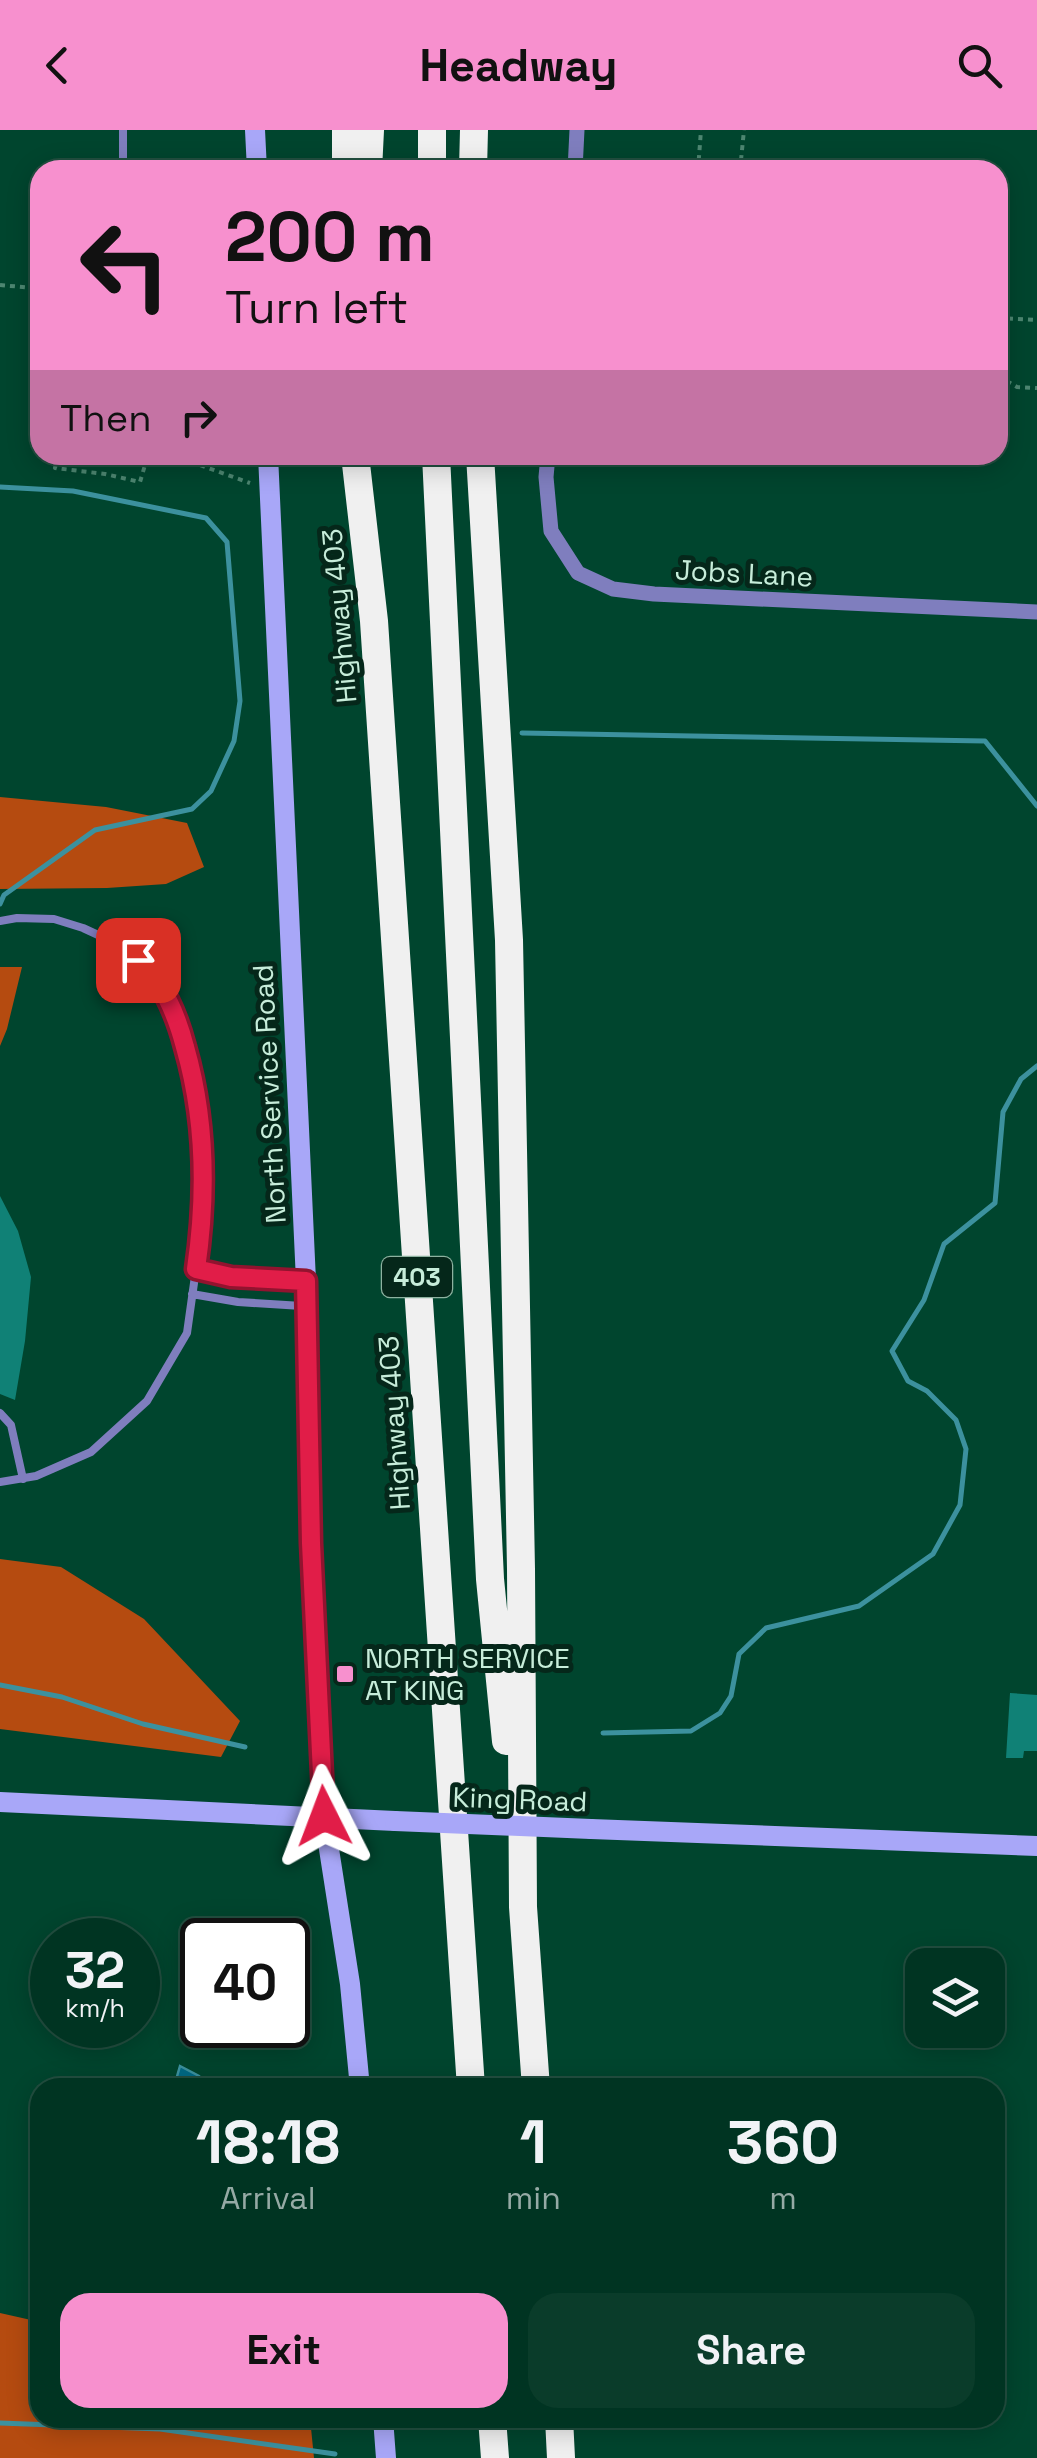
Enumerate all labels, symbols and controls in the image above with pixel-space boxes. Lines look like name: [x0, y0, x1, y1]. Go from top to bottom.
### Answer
text: Headway: [419, 37, 618, 94]
icon: back: [30, 38, 85, 93]
icon: search: [952, 38, 1007, 93]
text: 200 m: [225, 192, 435, 281]
icon: left: [60, 200, 190, 330]
text: Turn left: [225, 279, 408, 336]
icon: right: [171, 390, 226, 445]
text: Then: [60, 394, 151, 442]
street label: Highway 403: [313, 527, 365, 705]
street label: Jobs Lane: [674, 551, 814, 595]
pin: [96, 918, 181, 1003]
icon: arrive: [111, 933, 166, 988]
street label: North Service Road: [244, 964, 294, 1224]
road number: 403: [382, 1257, 452, 1297]
street label: Highway 403: [370, 1335, 418, 1511]
place label: NORTH SERVICE AT KING: [365, 1640, 570, 1708]
marker: NORTH SERVICE AT KING: [334, 1663, 356, 1685]
position arrow: [272, 1764, 376, 1868]
street label: King Road: [452, 1779, 588, 1819]
speed limit sign: 40: [180, 1918, 310, 2048]
text: 32: [65, 1939, 125, 2003]
map controls: [905, 1948, 1005, 2048]
button: layers: [905, 1948, 1005, 2048]
text: km/h: [65, 1992, 125, 2024]
text: 18:18: [196, 2104, 340, 2181]
text: 1: [520, 2104, 547, 2181]
text: 360: [727, 2104, 839, 2181]
text: Arrival: [220, 2178, 315, 2218]
text: min: [506, 2178, 561, 2218]
text: m: [769, 2178, 797, 2218]
button: Exit: [60, 2293, 508, 2408]
button: Share: [528, 2293, 975, 2408]

